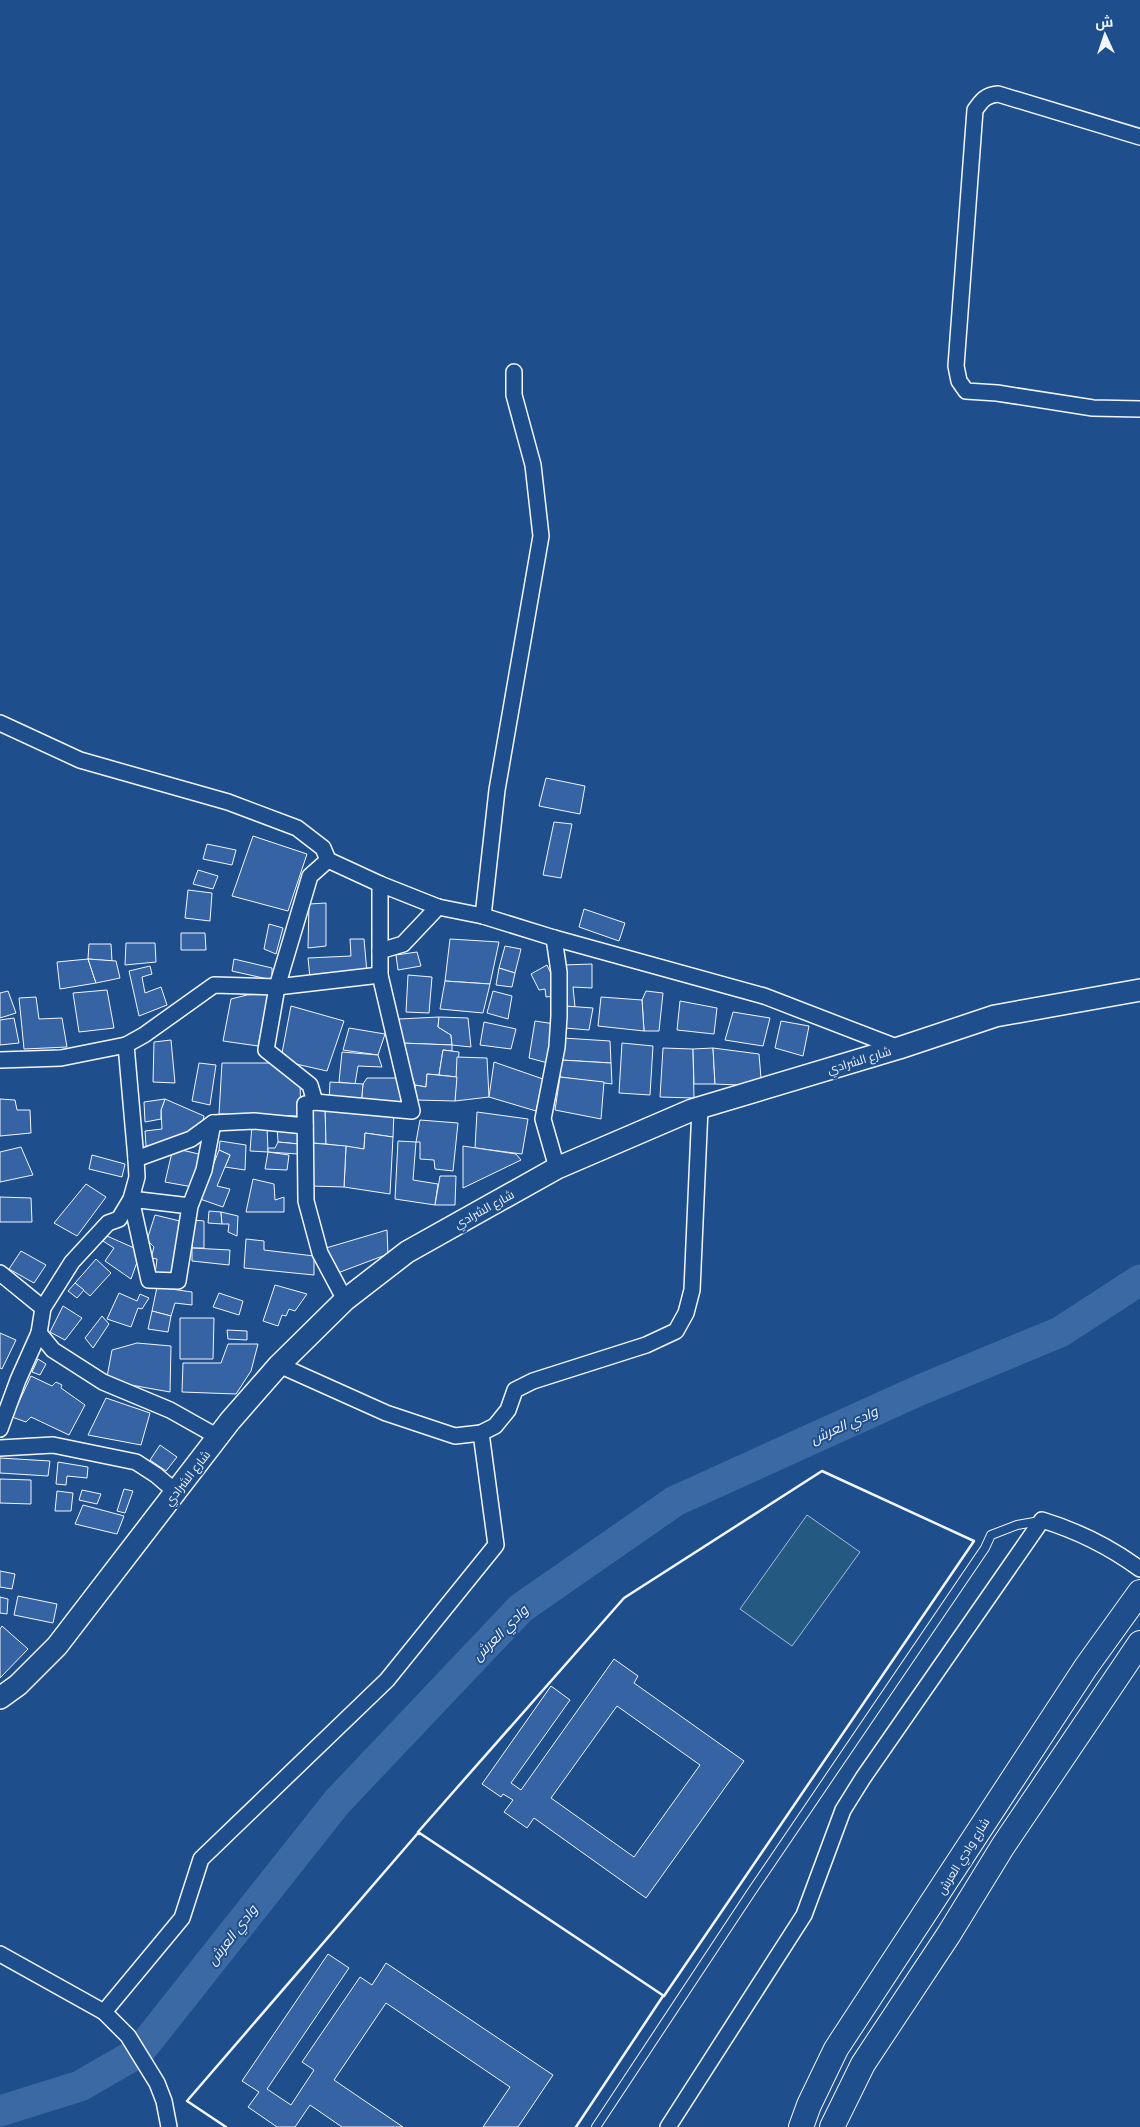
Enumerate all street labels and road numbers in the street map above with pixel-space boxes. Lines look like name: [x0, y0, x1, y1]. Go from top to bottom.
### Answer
street label: شارع الشرادي: [826, 1044, 894, 1080]
street label: شارع الشرادي: [452, 1187, 518, 1234]
street label: شارع الشرادي: [162, 1448, 216, 1510]
street label: شارع وادي العرش: [934, 1815, 995, 1899]

